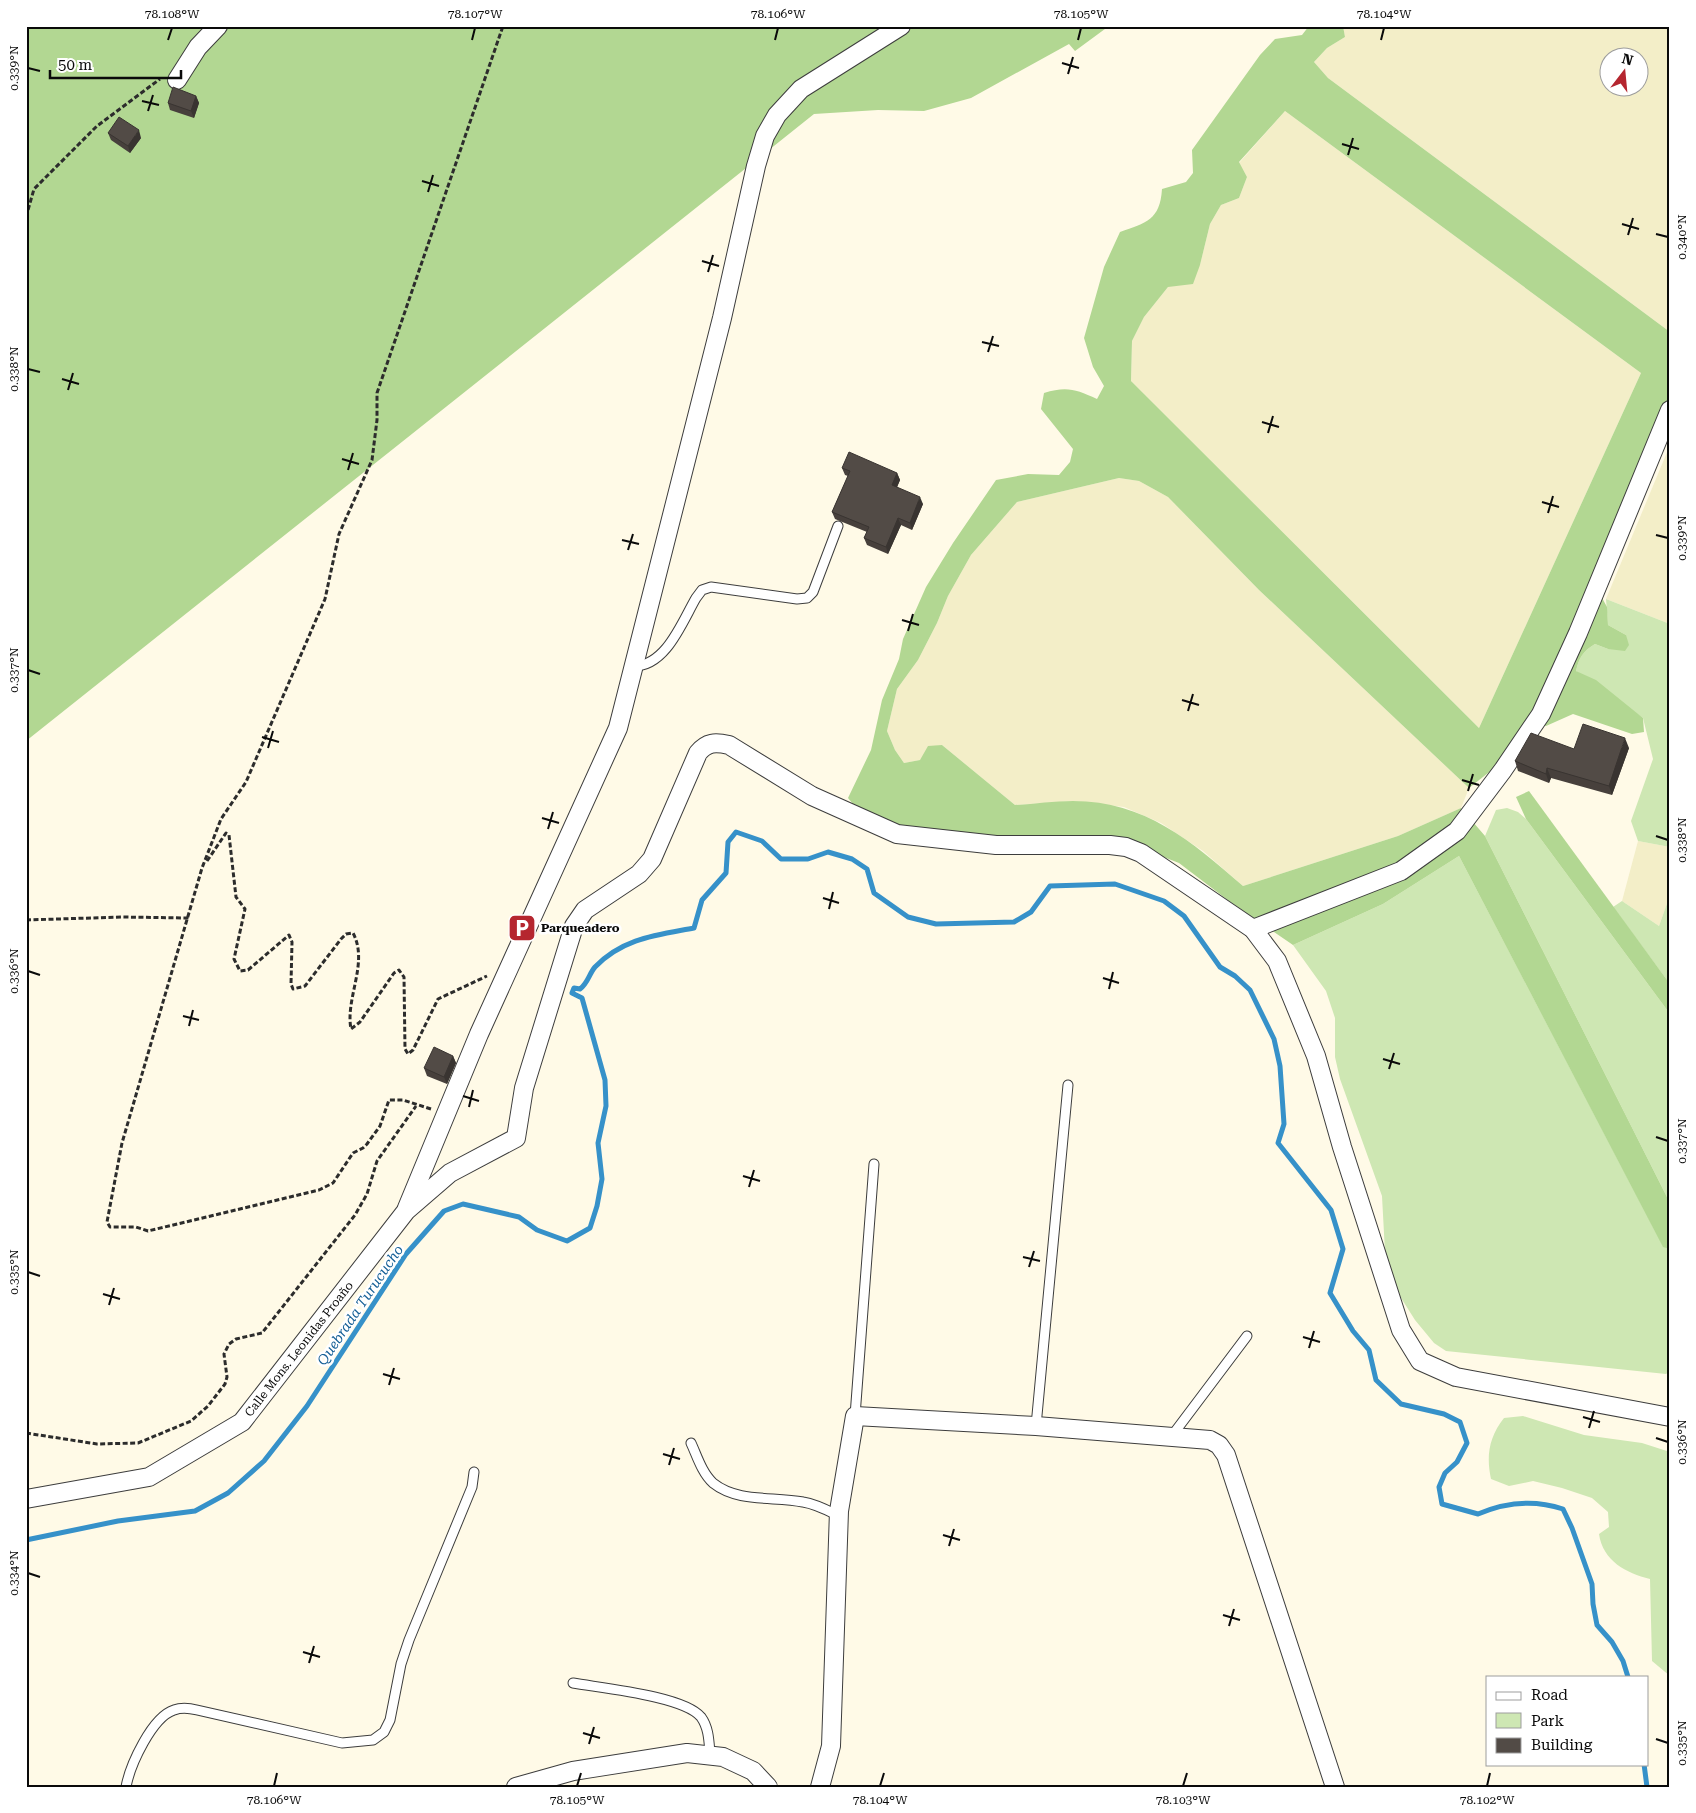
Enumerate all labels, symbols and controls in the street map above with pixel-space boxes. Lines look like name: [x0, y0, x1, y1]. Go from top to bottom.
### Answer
text: 78.108°W: [145, 7, 200, 21]
text: 78.107°W: [448, 7, 503, 21]
text: 78.106°W: [751, 7, 806, 21]
text: 78.105°W: [1054, 7, 1109, 21]
text: 78.104°W: [1357, 7, 1412, 21]
text: 0.339°N: [7, 45, 21, 91]
scale bar: [50, 48, 181, 80]
north arrow: [1598, 48, 1648, 98]
text: N: [1620, 50, 1635, 69]
text: 50 m: [58, 56, 93, 74]
text: 0.340°N: [1675, 214, 1689, 260]
text: 0.338°N: [7, 346, 21, 392]
text: 0.339°N: [1675, 515, 1689, 561]
text: 0.337°N: [7, 647, 21, 693]
text: 0.338°N: [1675, 817, 1689, 863]
parking icon: Parqueadero: [507, 913, 537, 943]
place label: Parqueadero: [541, 921, 620, 935]
text: 0.336°N: [7, 948, 21, 994]
text: 0.337°N: [1675, 1118, 1689, 1164]
water label: Quebrada Turucucho: [314, 1242, 406, 1368]
text: 0.335°N: [7, 1249, 21, 1295]
street label: Calle Mons. Leonidas Proaño: [242, 1279, 356, 1419]
text: 0.336°N: [1675, 1419, 1689, 1465]
text: 0.334°N: [7, 1550, 21, 1596]
legend: [1486, 1676, 1648, 1766]
text: Road: [1531, 1686, 1568, 1704]
text: Park: [1531, 1712, 1565, 1730]
text: 0.335°N: [1675, 1720, 1689, 1766]
text: Building: [1531, 1736, 1593, 1754]
text: 78.106°W: [247, 1793, 302, 1807]
text: 78.105°W: [550, 1793, 605, 1807]
text: 78.104°W: [853, 1793, 908, 1807]
text: 78.103°W: [1156, 1793, 1211, 1807]
text: 78.102°W: [1460, 1793, 1515, 1807]

